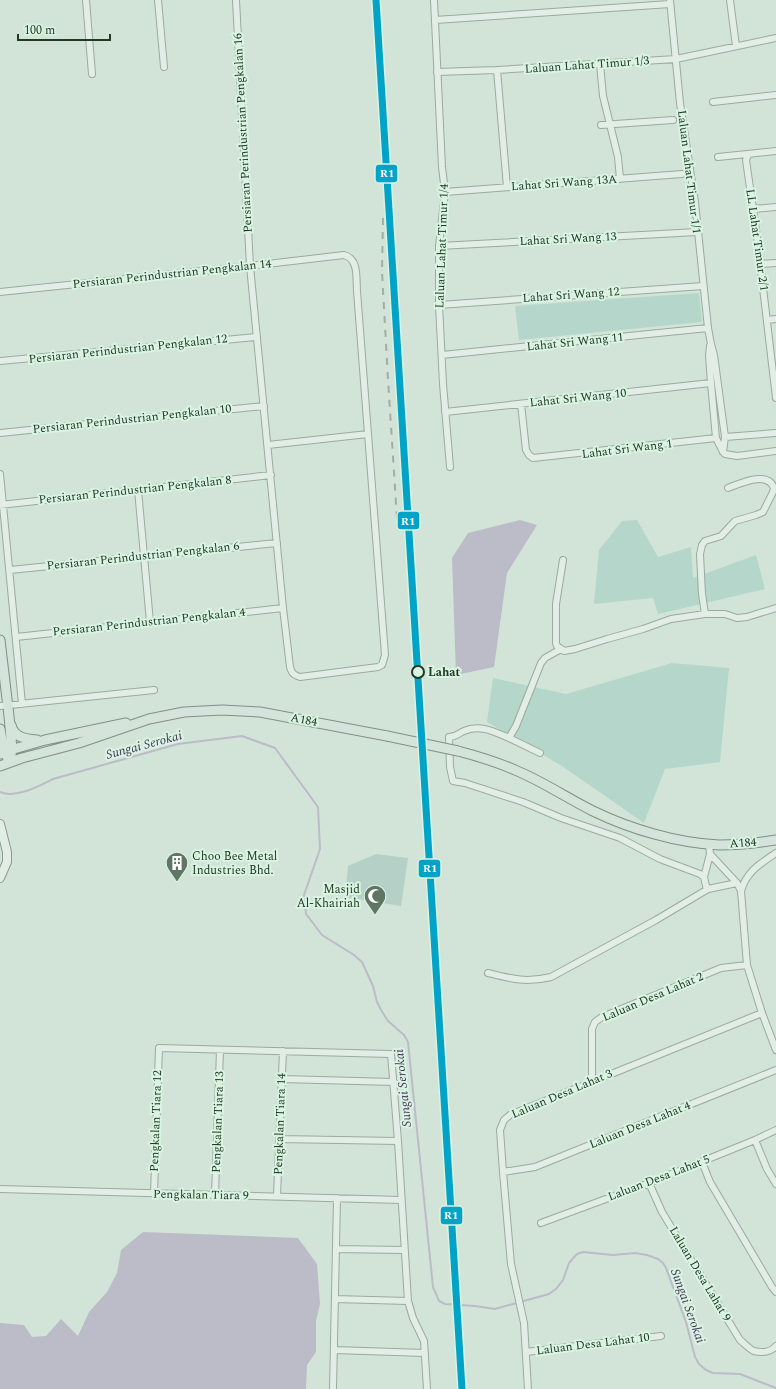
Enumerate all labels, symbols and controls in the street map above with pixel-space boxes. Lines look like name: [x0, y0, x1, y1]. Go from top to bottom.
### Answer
scale bar: [18, 16, 110, 42]
text: 100 m: [24, 21, 55, 40]
street label: Persiaran Perindustrian Pengkalan 16: [228, 33, 258, 233]
street label: Laluan Lahat Timur 1/3: [524, 51, 650, 79]
street label: Laluan Lahat Timur 1/1: [672, 109, 706, 235]
line badge: R1: [375, 164, 398, 183]
text: R1: [380, 165, 394, 182]
street label: Lahat Sri Wang 13A: [510, 170, 618, 196]
street label: Laluan Lahat Timur 1/4: [430, 183, 454, 309]
street label: LL Lahat Timur 2/1: [740, 188, 774, 292]
street label: Lahat Sri Wang 13: [519, 227, 617, 251]
street label: Persiaran Perindustrian Pengkalan 14: [72, 254, 272, 294]
street label: Lahat Sri Wang 12: [522, 282, 620, 308]
street label: Lahat Sri Wang 11: [526, 327, 624, 357]
street label: Persiaran Perindustrian Pengkalan 12: [28, 329, 228, 369]
street label: Lahat Sri Wang 10: [529, 383, 627, 413]
street label: Persiaran Perindustrian Pengkalan 10: [32, 399, 232, 439]
street label: Lahat Sri Wang 1: [581, 434, 673, 464]
street label: Persiaran Perindustrian Pengkalan 8: [38, 470, 232, 510]
line badge: R1: [397, 511, 420, 530]
text: R1: [401, 513, 415, 530]
street label: Persiaran Perindustrian Pengkalan 6: [46, 536, 240, 576]
street label: Persiaran Perindustrian Pengkalan 4: [52, 602, 246, 642]
place label: Lahat: [428, 663, 461, 682]
marker: Lahat: [411, 665, 425, 679]
street label: A184: [289, 708, 319, 732]
water label: Sungai Serokai: [104, 725, 185, 765]
street label: A184: [729, 833, 757, 853]
place label: Choo Bee Metal Industries Bhd.: [192, 847, 277, 880]
building icon: Choo Bee Metal Industries Bhd.: [164, 850, 190, 883]
line badge: R1: [418, 859, 441, 878]
text: R1: [423, 860, 437, 877]
place label: Masjid Al-Khairiah: [297, 880, 360, 913]
mosque icon: Masjid Al-Khairiah: [362, 883, 388, 916]
street label: Laluan Desa Lahat 2: [600, 967, 706, 1027]
water label: Sungai Serokai: [389, 1048, 417, 1128]
street label: Laluan Desa Lahat 3: [509, 1064, 615, 1124]
street label: Pengkalan Tiara 12: [145, 1070, 167, 1172]
street label: Pengkalan Tiara 13: [207, 1071, 229, 1173]
street label: Pengkalan Tiara 14: [269, 1073, 291, 1175]
street label: Laluan Desa Lahat 4: [586, 1096, 694, 1154]
street label: Laluan Desa Lahat 5: [605, 1150, 713, 1206]
street label: Pengkalan Tiara 9: [153, 1185, 249, 1205]
line badge: R1: [440, 1206, 463, 1225]
text: R1: [444, 1207, 458, 1224]
street label: Laluan Desa Lahat 9: [664, 1223, 736, 1325]
water label: Sungai Serokai: [665, 1266, 711, 1346]
street label: Laluan Desa Lahat 10: [535, 1328, 651, 1360]

